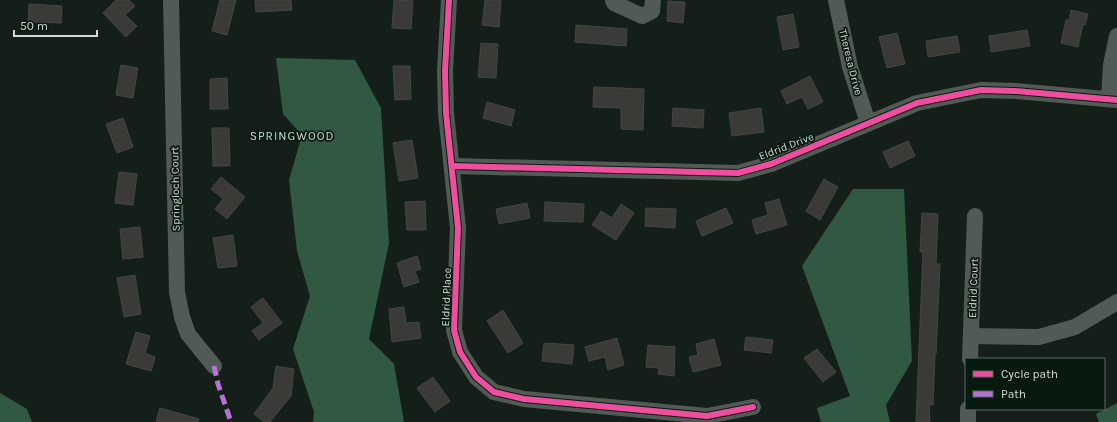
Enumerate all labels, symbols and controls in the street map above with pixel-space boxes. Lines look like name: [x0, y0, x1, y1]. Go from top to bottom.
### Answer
scale bar: [14, 12, 97, 38]
text: 50 m: [20, 19, 48, 33]
street label: Theresa Drive: [836, 28, 865, 97]
district label: SPRINGWOOD: [250, 129, 334, 143]
street label: Eldrid Drive: [757, 130, 816, 163]
street label: Springloch Court: [168, 147, 183, 231]
street label: Eldrid Court: [966, 258, 981, 318]
street label: Eldrid Place: [439, 267, 454, 327]
legend: [965, 358, 1105, 410]
text: Cycle path: [1001, 367, 1058, 381]
text: Path: [1001, 387, 1026, 401]

